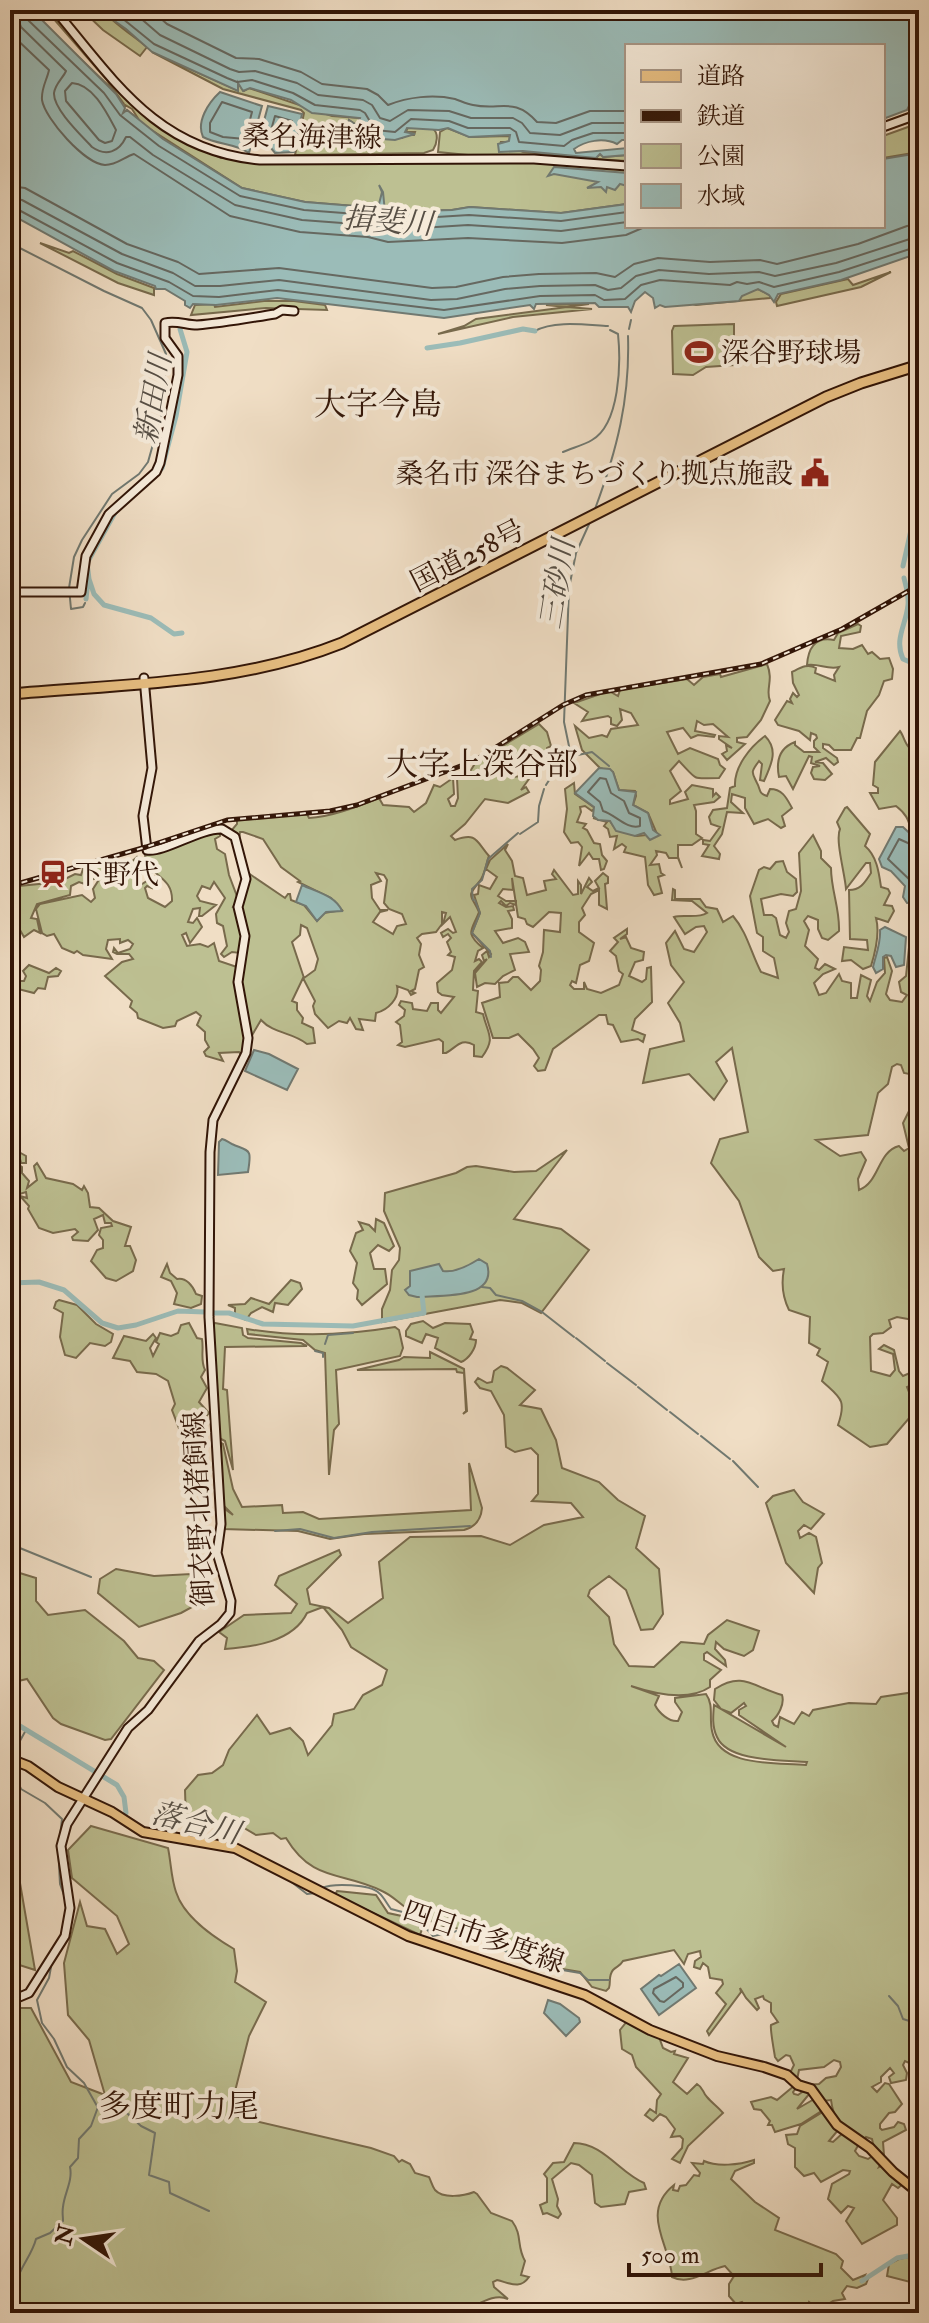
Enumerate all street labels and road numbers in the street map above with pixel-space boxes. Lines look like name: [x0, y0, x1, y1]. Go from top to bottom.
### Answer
street label: 桑名海津線: [242, 119, 382, 156]
street label: 国道258号: [405, 513, 531, 600]
street label: 御衣野北猪飼線: [177, 1410, 222, 1608]
street label: 四日市多度線: [398, 1894, 569, 1981]

